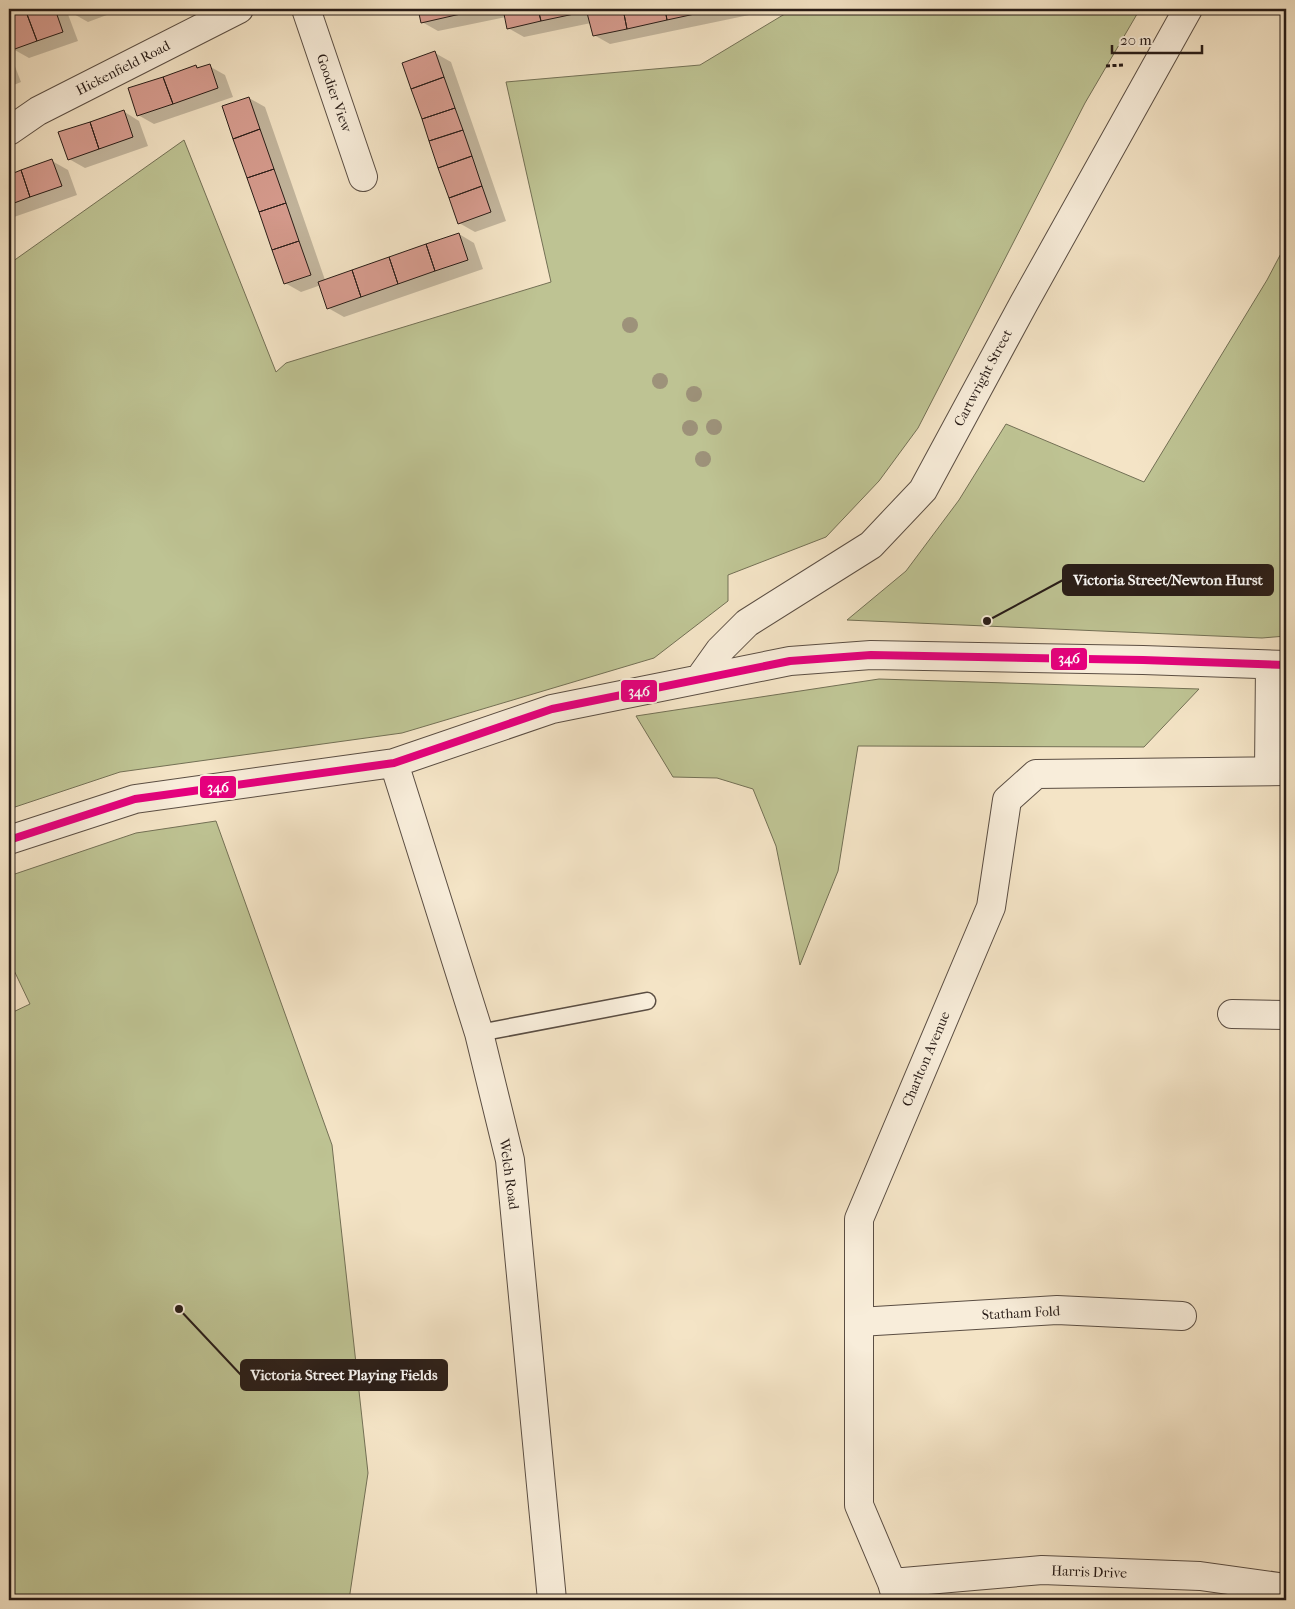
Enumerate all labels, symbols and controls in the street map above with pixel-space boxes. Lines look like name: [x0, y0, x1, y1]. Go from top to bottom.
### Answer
scale bar: [1112, 22, 1202, 54]
text: 20 m: [1120, 31, 1152, 49]
street label: Hickenfield Road: [73, 37, 173, 99]
street label: Goodier View: [313, 51, 356, 135]
street label: Cartwright Street: [950, 327, 1016, 429]
callout: Victoria Street/Newton Hurst: [1063, 565, 1273, 595]
text: Victoria Street/Newton Hurst: [1072, 571, 1263, 589]
line badge: 346: [1050, 647, 1088, 671]
text: 346: [1058, 650, 1080, 667]
line badge: 346: [620, 679, 658, 703]
text: 346: [628, 683, 650, 700]
line badge: 346: [199, 775, 237, 799]
text: 346: [207, 779, 229, 796]
street label: Charlton Avenue: [898, 1009, 954, 1109]
street label: Welch Road: [495, 1136, 522, 1211]
street label: Statham Fold: [981, 1302, 1061, 1324]
callout: Victoria Street Playing Fields: [241, 1360, 447, 1390]
text: Victoria Street Playing Fields: [250, 1366, 438, 1384]
street label: Harris Drive: [1051, 1562, 1127, 1582]

